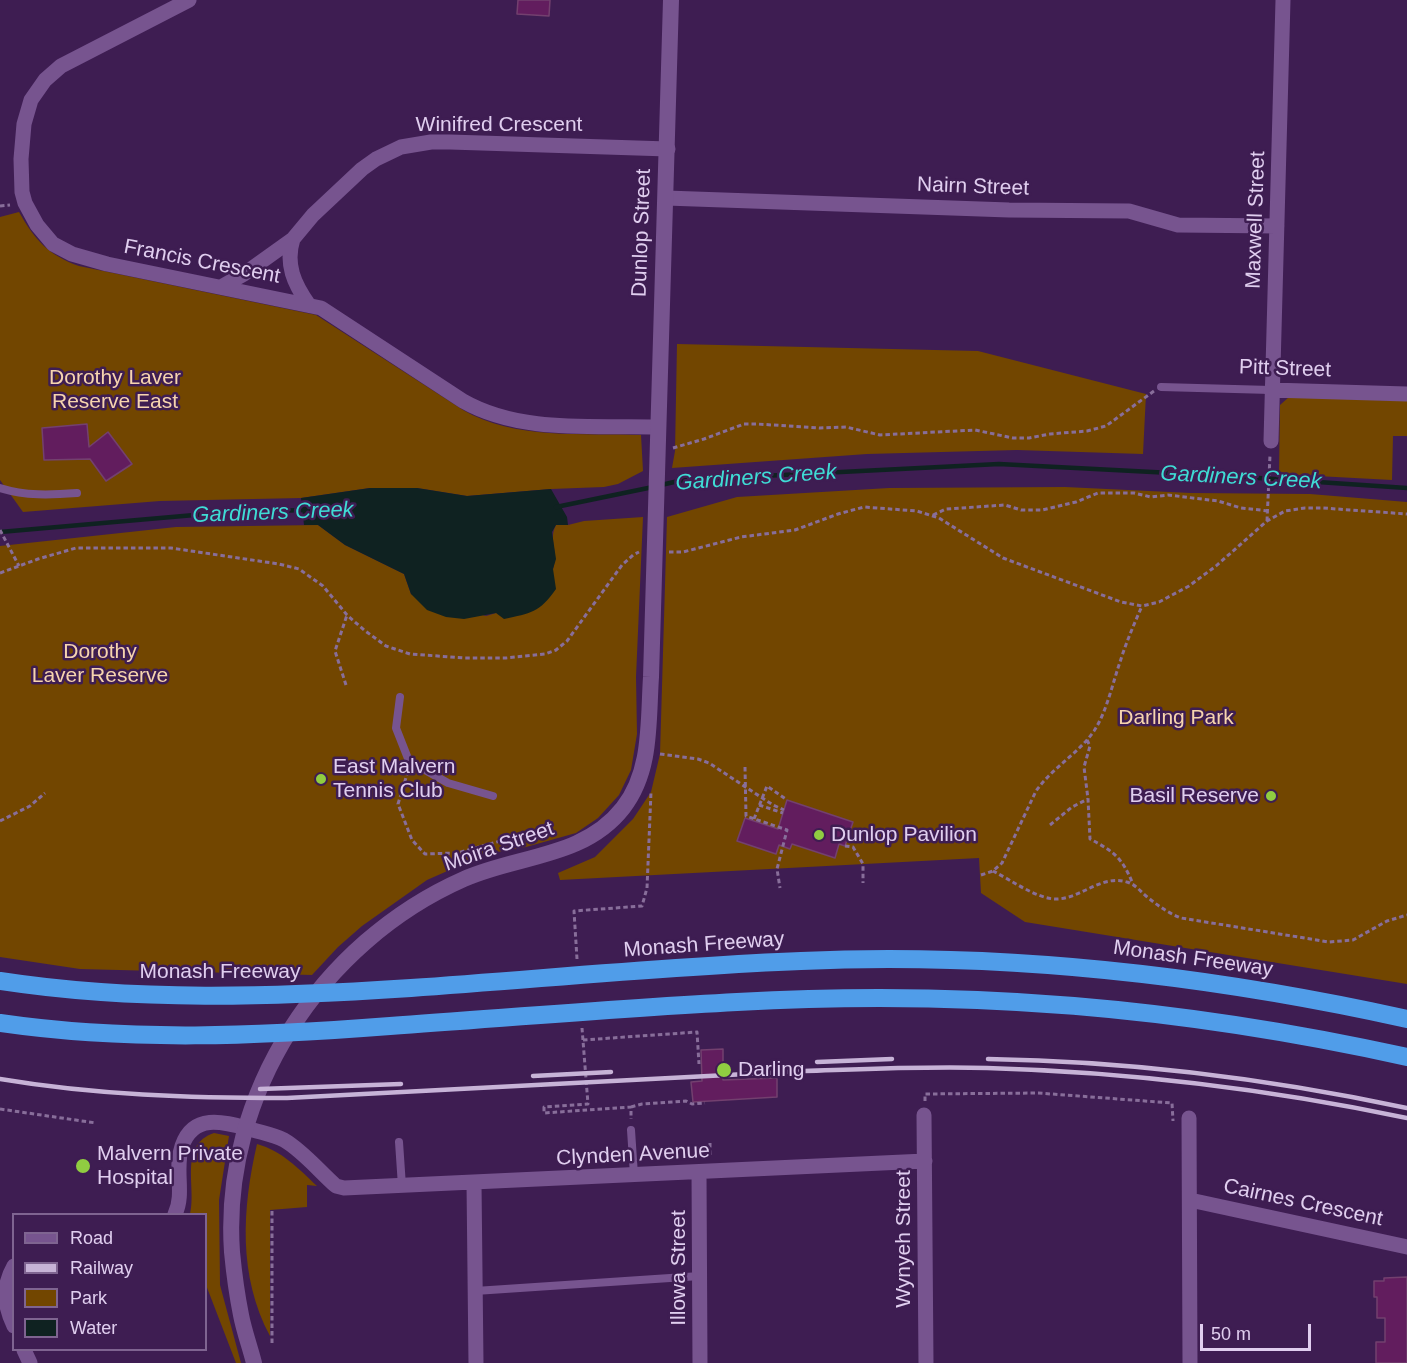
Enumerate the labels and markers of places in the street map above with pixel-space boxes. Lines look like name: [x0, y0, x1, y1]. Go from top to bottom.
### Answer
place label: East Malvern Tennis Club: [333, 754, 456, 804]
marker: East Malvern Tennis Club: [314, 772, 328, 786]
place label: Basil Reserve: [1129, 783, 1259, 809]
marker: Basil Reserve: [1264, 789, 1278, 803]
place label: Dunlop Pavilion: [831, 822, 977, 848]
marker: Dunlop Pavilion: [812, 828, 826, 842]
place label: Darling: [738, 1057, 805, 1083]
marker: Darling: [715, 1061, 733, 1079]
place label: Malvern Private Hospital: [97, 1141, 243, 1191]
marker: Malvern Private Hospital: [74, 1157, 92, 1175]

